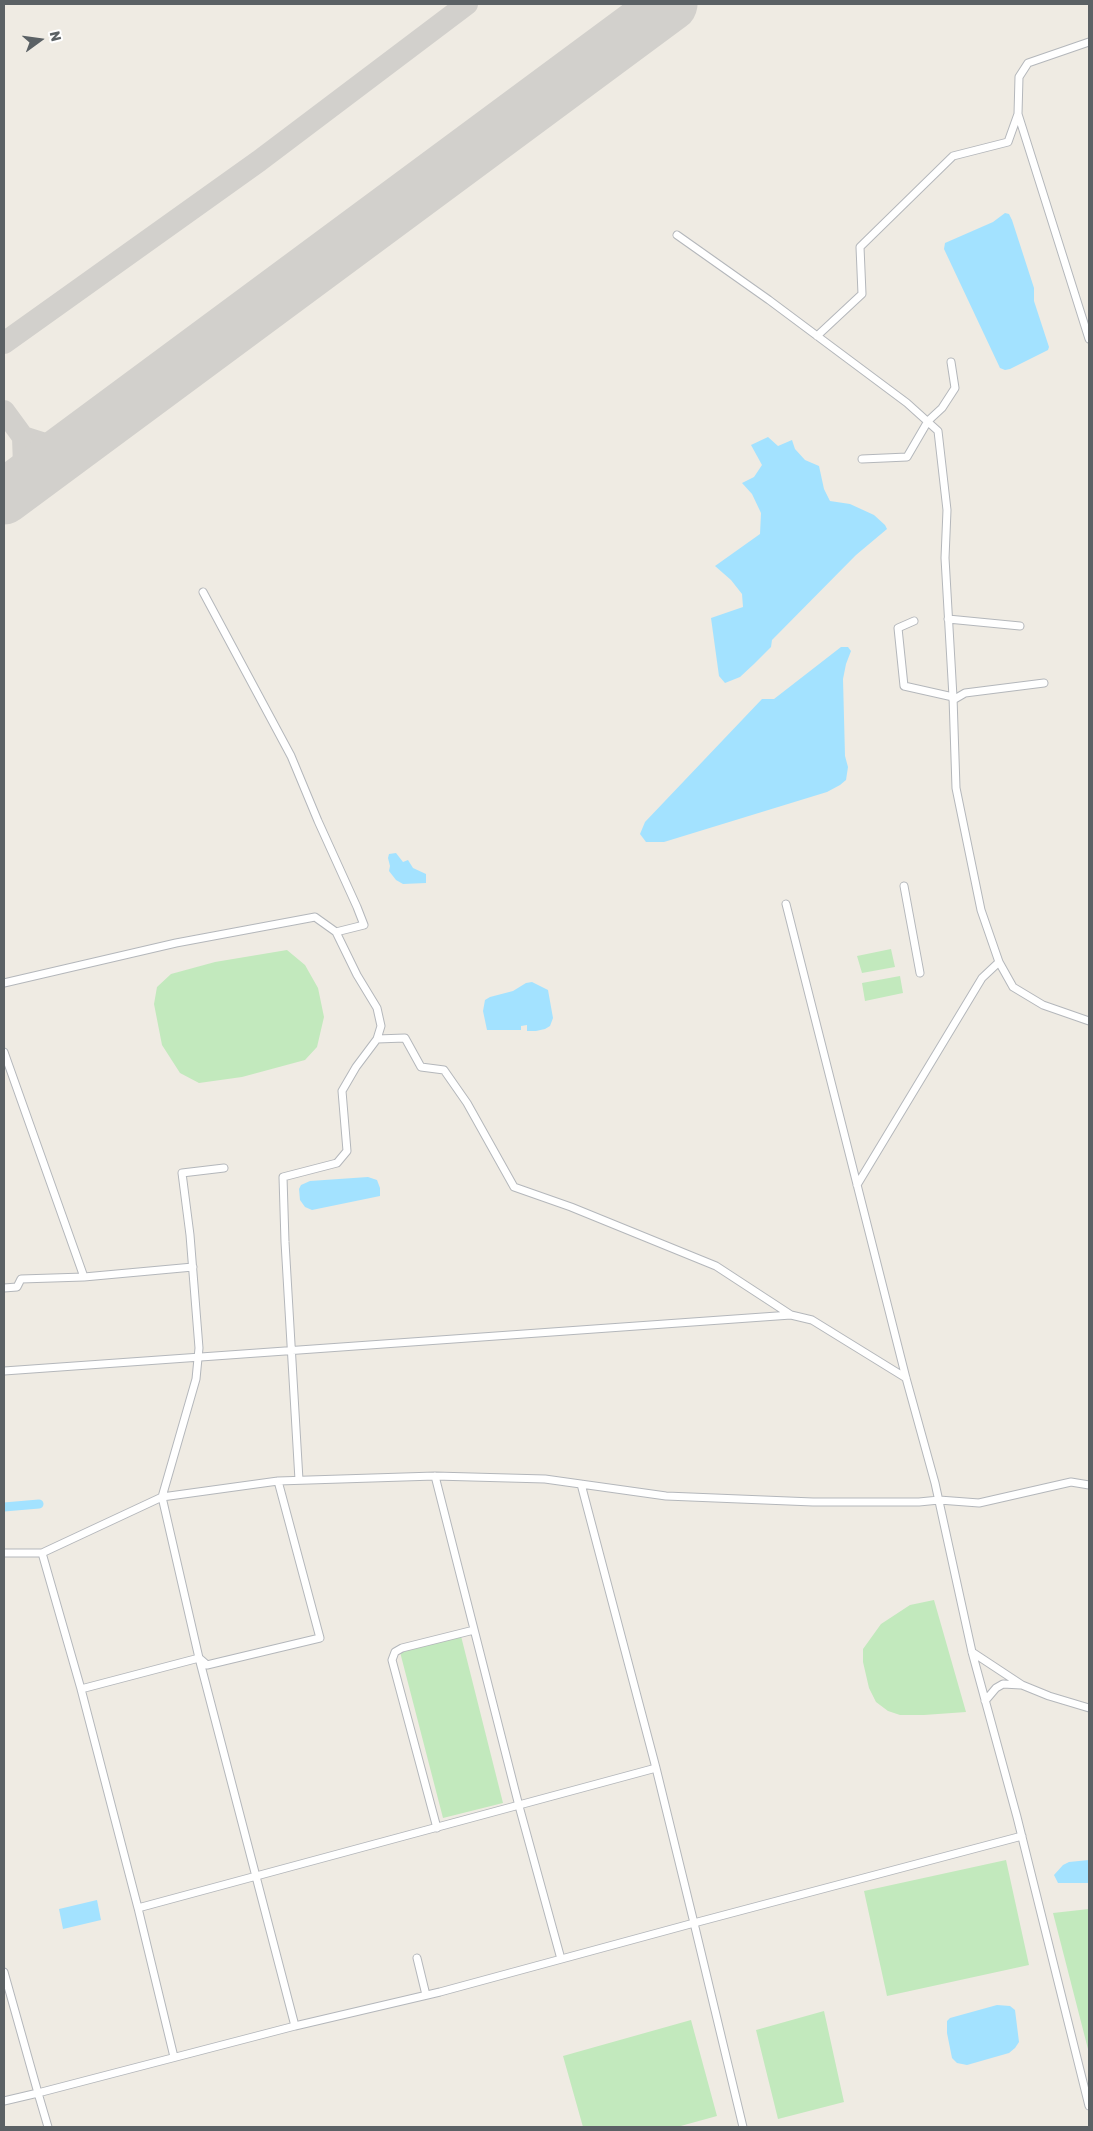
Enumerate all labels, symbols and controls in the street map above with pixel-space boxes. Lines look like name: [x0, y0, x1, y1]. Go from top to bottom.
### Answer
north arrow: [15, 15, 65, 65]
text: N: [46, 29, 65, 43]

